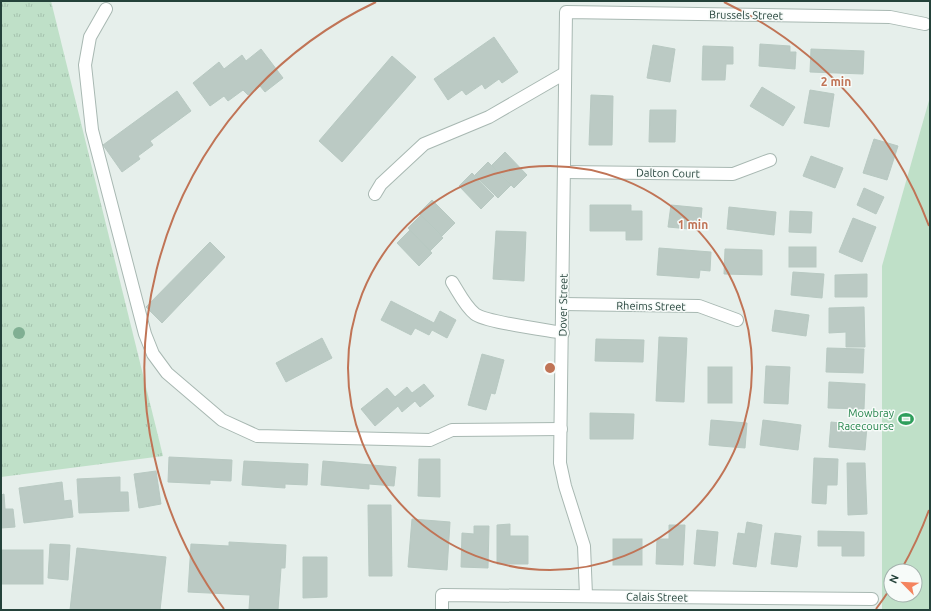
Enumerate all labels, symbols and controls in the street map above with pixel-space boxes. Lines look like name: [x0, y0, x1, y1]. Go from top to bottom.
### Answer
street label: Brussels Street: [709, 8, 784, 22]
text: 2 min: [821, 75, 851, 88]
street label: Dalton Court: [636, 166, 701, 180]
text: 1 min: [678, 218, 708, 231]
street label: Dover Street: [556, 273, 570, 337]
street label: Rheims Street: [616, 299, 686, 313]
centre of rings: [543, 361, 557, 375]
place label: Mowbray Racecourse: [838, 407, 895, 432]
sports icon: Mowbray Racecourse: [897, 410, 915, 428]
north arrow: [883, 563, 923, 603]
text: N: [887, 573, 901, 585]
street label: Calais Street: [626, 590, 689, 604]

